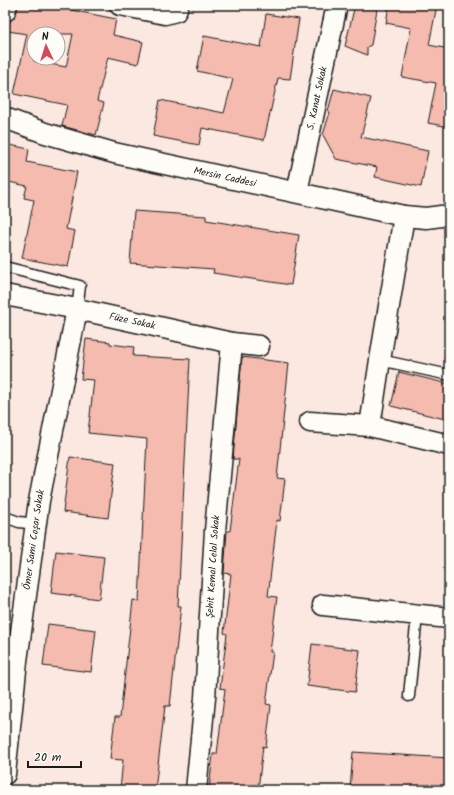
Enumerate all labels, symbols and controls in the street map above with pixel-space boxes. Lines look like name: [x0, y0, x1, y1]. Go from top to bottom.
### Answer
north arrow: [26, 26, 66, 66]
text: N: [41, 28, 50, 46]
street label: S. Kanat Sokak: [303, 65, 332, 131]
street label: Mersin Caddesi: [192, 163, 258, 192]
street label: Füze Sokak: [108, 308, 157, 334]
street label: Ömer Sami Coşar Sokak: [19, 488, 49, 591]
street label: Şehit Kemal Celal Sokak: [202, 514, 224, 619]
scale bar: [28, 743, 81, 769]
text: 20 m: [34, 748, 62, 767]

